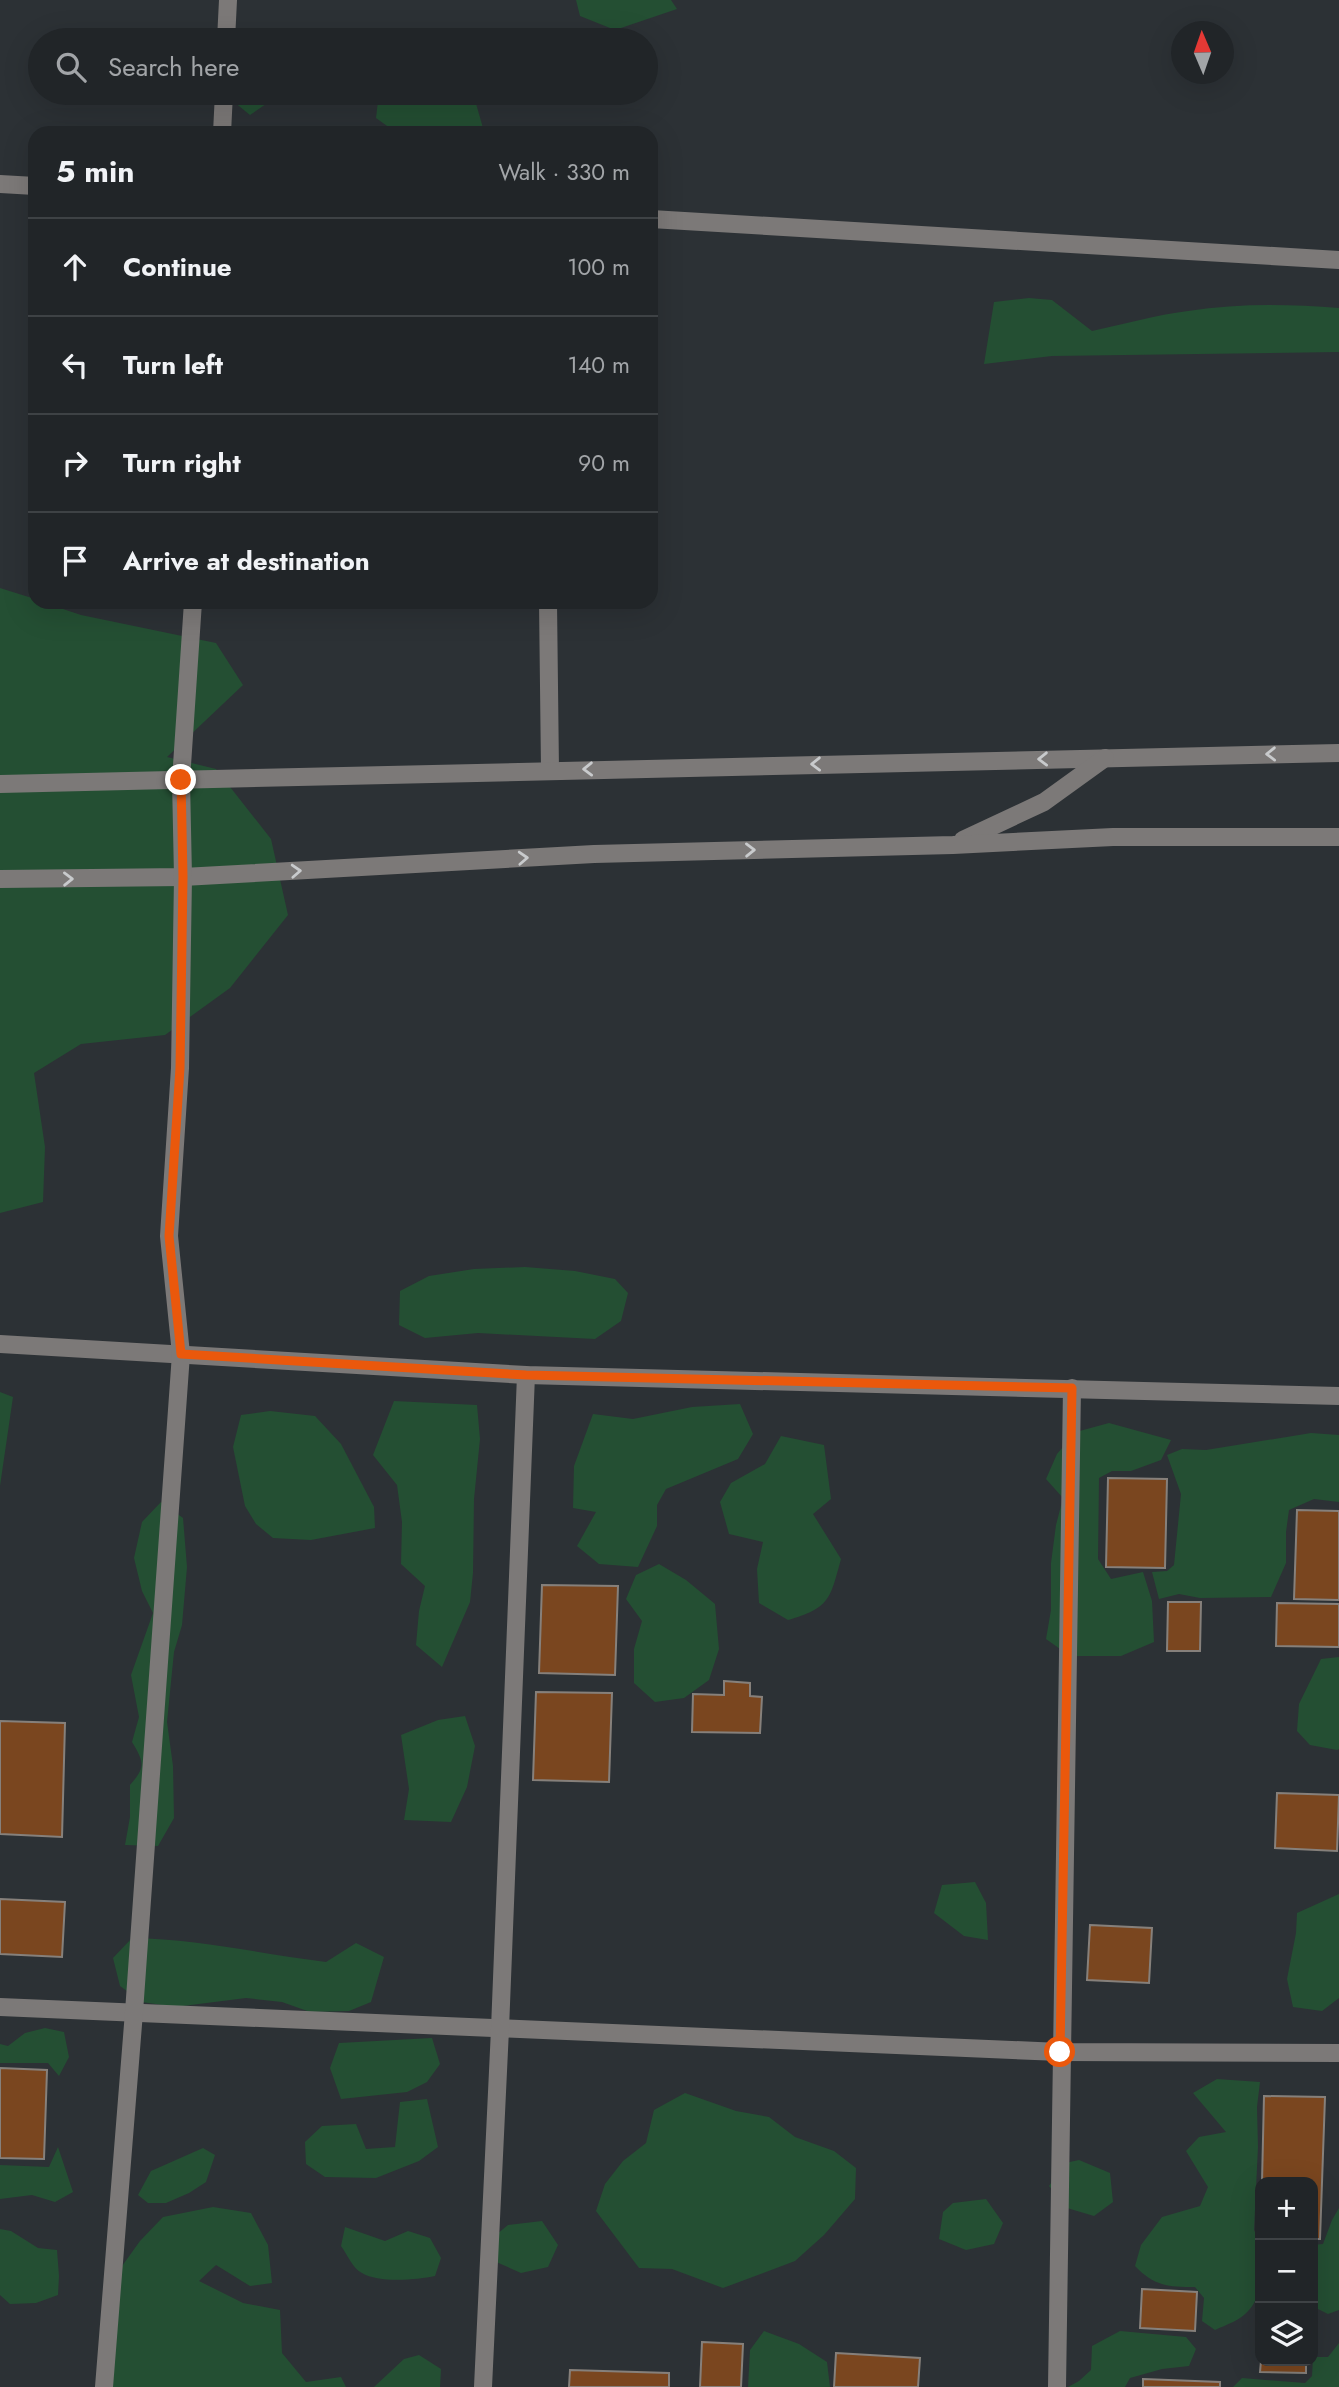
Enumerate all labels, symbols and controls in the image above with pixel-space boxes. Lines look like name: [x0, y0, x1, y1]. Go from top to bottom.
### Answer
north arrow: [1171, 21, 1234, 84]
search box: [28, 28, 658, 105]
icon: search: [52, 48, 90, 86]
text: Search here: [108, 48, 240, 86]
text: 5 min: [56, 150, 134, 193]
text: Walk · 330 m: [499, 155, 630, 189]
icon: ahead: [56, 248, 94, 286]
text: Continue: [123, 248, 232, 286]
text: 100 m: [567, 250, 630, 284]
icon: left: [56, 346, 94, 384]
text: Turn left: [123, 346, 223, 384]
text: 140 m: [568, 348, 630, 382]
icon: right: [56, 444, 94, 482]
text: Turn right: [123, 444, 241, 482]
text: 90 m: [578, 446, 630, 480]
icon: arrive: [56, 542, 94, 580]
text: Arrive at destination: [123, 542, 370, 580]
one-way arrow: [1265, 746, 1276, 762]
one-way arrow: [1038, 751, 1048, 767]
one-way arrow: [810, 756, 821, 772]
one-way arrow: [583, 761, 593, 777]
route end: [165, 764, 196, 795]
one-way arrow: [745, 843, 756, 858]
one-way arrow: [517, 851, 528, 866]
one-way arrow: [290, 864, 301, 879]
one-way arrow: [63, 871, 74, 886]
route start: [1044, 2036, 1075, 2067]
map controls: [1255, 2177, 1318, 2366]
button: +: [1255, 2177, 1318, 2240]
button: −: [1255, 2240, 1318, 2303]
button: layers: [1255, 2303, 1318, 2366]

